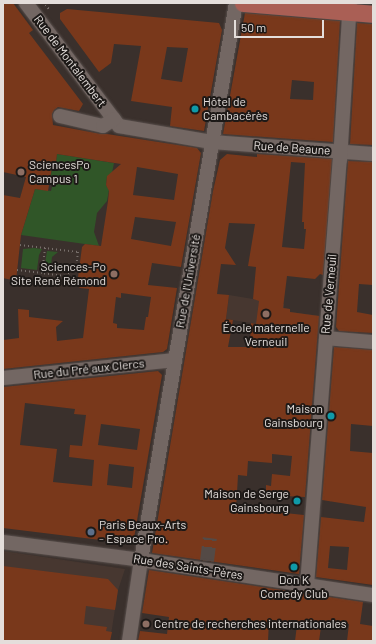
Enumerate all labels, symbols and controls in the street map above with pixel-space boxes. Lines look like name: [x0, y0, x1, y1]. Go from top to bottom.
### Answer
street label: Rue de Montalembert: [31, 12, 109, 110]
scale bar: [236, 12, 326, 38]
text: 50 m: [241, 20, 266, 34]
place label: Hôtel de Cambacérès: [203, 95, 268, 123]
marker: Hôtel de Cambacérès: [190, 104, 200, 114]
street label: Rue de Beaune: [253, 138, 331, 158]
place label: SciencesPo Campus 1: [29, 158, 90, 186]
marker: SciencesPo Campus 1: [16, 167, 26, 177]
street label: Rue de l'Université: [173, 233, 203, 329]
street label: Rue de Verneuil: [318, 253, 340, 335]
place label: Sciences-Po Site René Rémond: [11, 260, 106, 288]
marker: Sciences-Po Site René Rémond: [109, 269, 119, 279]
marker: École maternelle Verneuil: [261, 309, 271, 319]
place label: École maternelle Verneuil: [222, 321, 310, 349]
street label: Rue du Pré aux Clercs: [33, 356, 145, 382]
place label: Maison Gainsbourg: [264, 402, 323, 430]
marker: Maison Gainsbourg: [326, 411, 336, 421]
place label: Maison de Serge Gainsbourg: [204, 487, 289, 515]
marker: Maison de Serge Gainsbourg: [292, 496, 302, 506]
place label: Paris Beaux-Arts - Espace Pro.: [99, 518, 186, 546]
marker: Paris Beaux-Arts - Espace Pro.: [86, 527, 96, 537]
street label: Rue des Saints-Pères: [132, 551, 244, 583]
marker: Don K Comedy Club: [289, 562, 299, 572]
place label: Don K Comedy Club: [260, 573, 328, 601]
place label: Centre de recherches internationales: [154, 617, 346, 631]
marker: Centre de recherches internationales: [141, 619, 151, 629]

